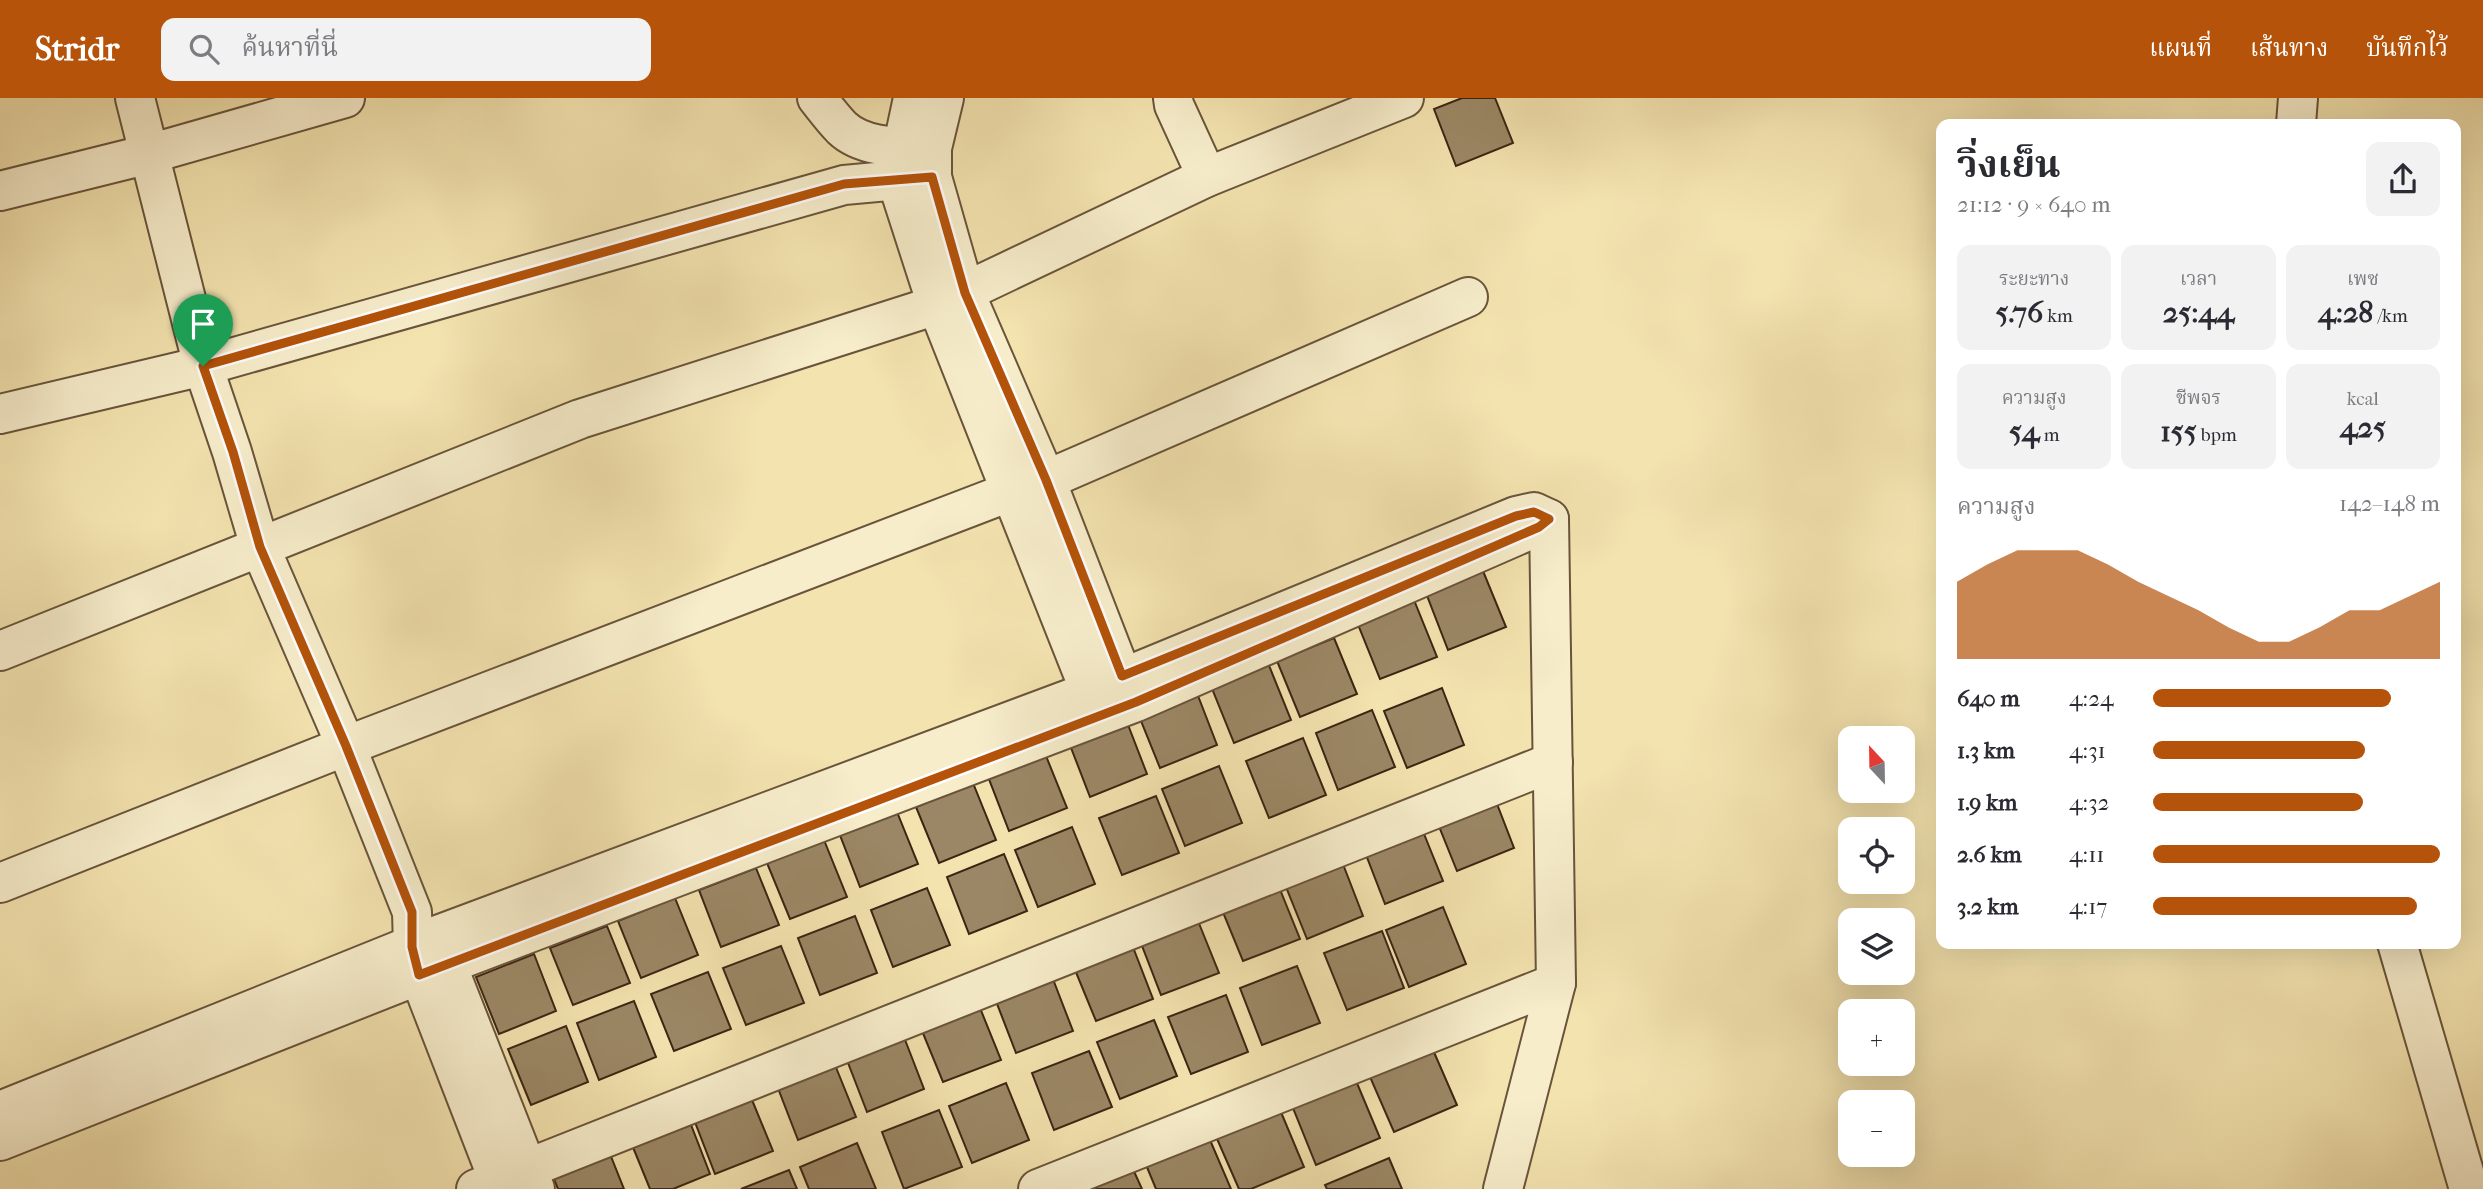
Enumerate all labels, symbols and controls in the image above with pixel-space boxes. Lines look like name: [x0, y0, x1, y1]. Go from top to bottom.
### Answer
search box: [161, 18, 651, 81]
text: Stridr: [35, 30, 119, 69]
icon: search: [185, 30, 223, 68]
text: ค้นหาที่นี่: [241, 32, 338, 63]
text: แผนที่: [2149, 34, 2212, 62]
text: เส้นทาง: [2250, 34, 2328, 62]
text: บันทึกไว้: [2366, 34, 2448, 62]
text: วิ่งเย็น: [1957, 142, 2061, 187]
button: share: [2366, 142, 2440, 216]
text: 21:12 · 9 × 640 m: [1957, 191, 2111, 218]
text: ระยะทาง: [1999, 268, 2069, 290]
text: เวลา: [2180, 268, 2217, 290]
text: เพซ: [2347, 268, 2379, 290]
pin: [173, 294, 233, 366]
text: 5.76: [1995, 295, 2043, 330]
text: 25:44: [2163, 295, 2234, 330]
text: 4:28: [2318, 295, 2373, 330]
icon: arrive: [184, 305, 222, 343]
text: km: [2043, 305, 2073, 327]
text: /km: [2373, 305, 2408, 327]
text: ความสูง: [2002, 387, 2067, 409]
text: ชีพจร: [2176, 387, 2221, 409]
text: kcal: [2347, 388, 2379, 410]
text: 425: [2340, 410, 2386, 445]
text: 54: [2009, 414, 2040, 449]
text: 155: [2160, 414, 2197, 449]
text: m: [2040, 424, 2059, 446]
text: bpm: [2197, 424, 2237, 446]
text: 142–148 m: [2339, 490, 2440, 517]
text: ความสูง: [1957, 493, 2035, 520]
text: 640 m: [1957, 685, 2020, 712]
text: 4:24: [2069, 685, 2114, 712]
north arrow: [1838, 726, 1914, 803]
map controls: [1838, 726, 1915, 1167]
text: 1.3 km: [1957, 737, 2015, 764]
text: 4:31: [2069, 737, 2106, 764]
text: 1.9 km: [1957, 789, 2017, 816]
text: 4:32: [2069, 789, 2109, 816]
button: locate: [1838, 817, 1915, 894]
text: 2.6 km: [1957, 841, 2022, 868]
text: 4:11: [2069, 841, 2105, 868]
text: 3.2 km: [1957, 893, 2019, 920]
text: 4:17: [2069, 893, 2107, 920]
button: layers: [1838, 908, 1915, 985]
button: +: [1838, 999, 1915, 1076]
button: −: [1838, 1090, 1915, 1167]

